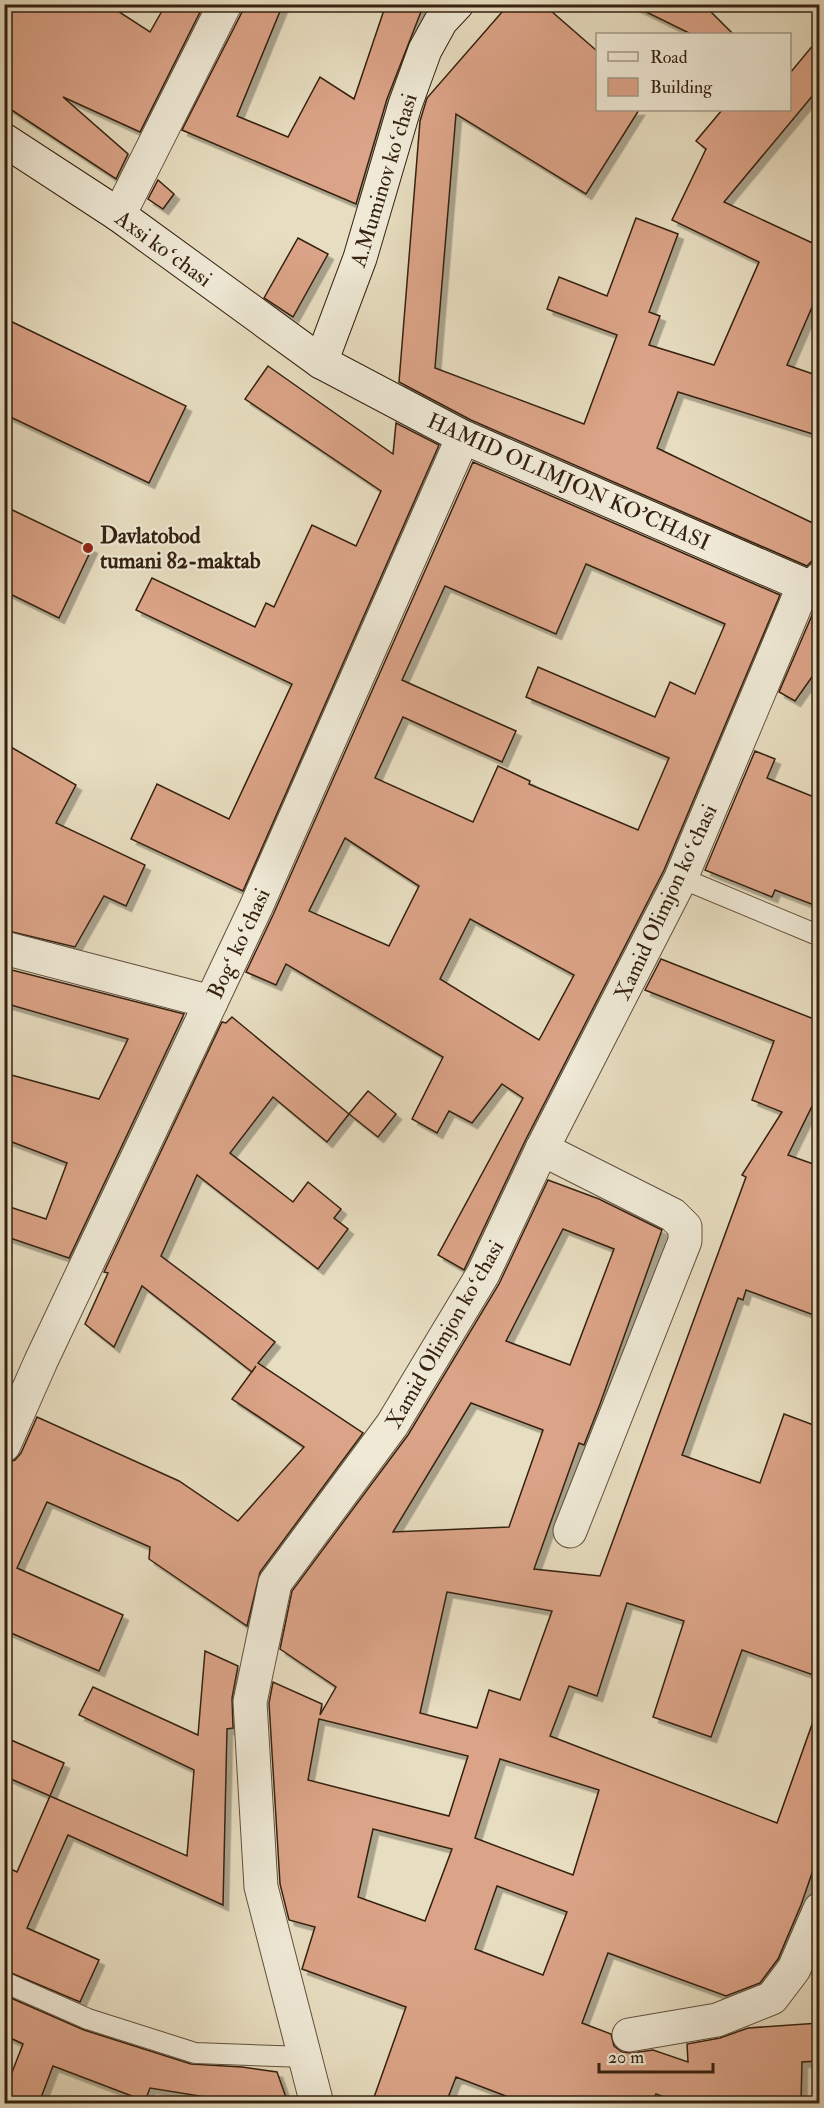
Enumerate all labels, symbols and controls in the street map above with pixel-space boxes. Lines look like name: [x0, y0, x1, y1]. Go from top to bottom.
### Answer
legend: [596, 33, 791, 111]
text: Road: [650, 46, 688, 69]
text: Building: [650, 76, 713, 99]
street label: A.Muminov koʻchasi: [344, 90, 424, 272]
street label: Axsi koʻchasi: [109, 204, 217, 293]
street label: HAMID OLIMJON KO'CHASI: [423, 407, 714, 557]
place label: Davlatobod tumani 82-maktab: [100, 522, 261, 575]
marker: Davlatobod tumani 82-maktab: [81, 541, 95, 555]
street label: Xamid Olimjon koʻchasi: [608, 800, 724, 1005]
street label: Bogʻ koʻchasi: [201, 884, 277, 1003]
street label: Xamid Olimjon koʻchasi: [379, 1235, 510, 1434]
scale bar: [599, 2036, 713, 2074]
text: 20 m: [608, 2046, 644, 2069]

